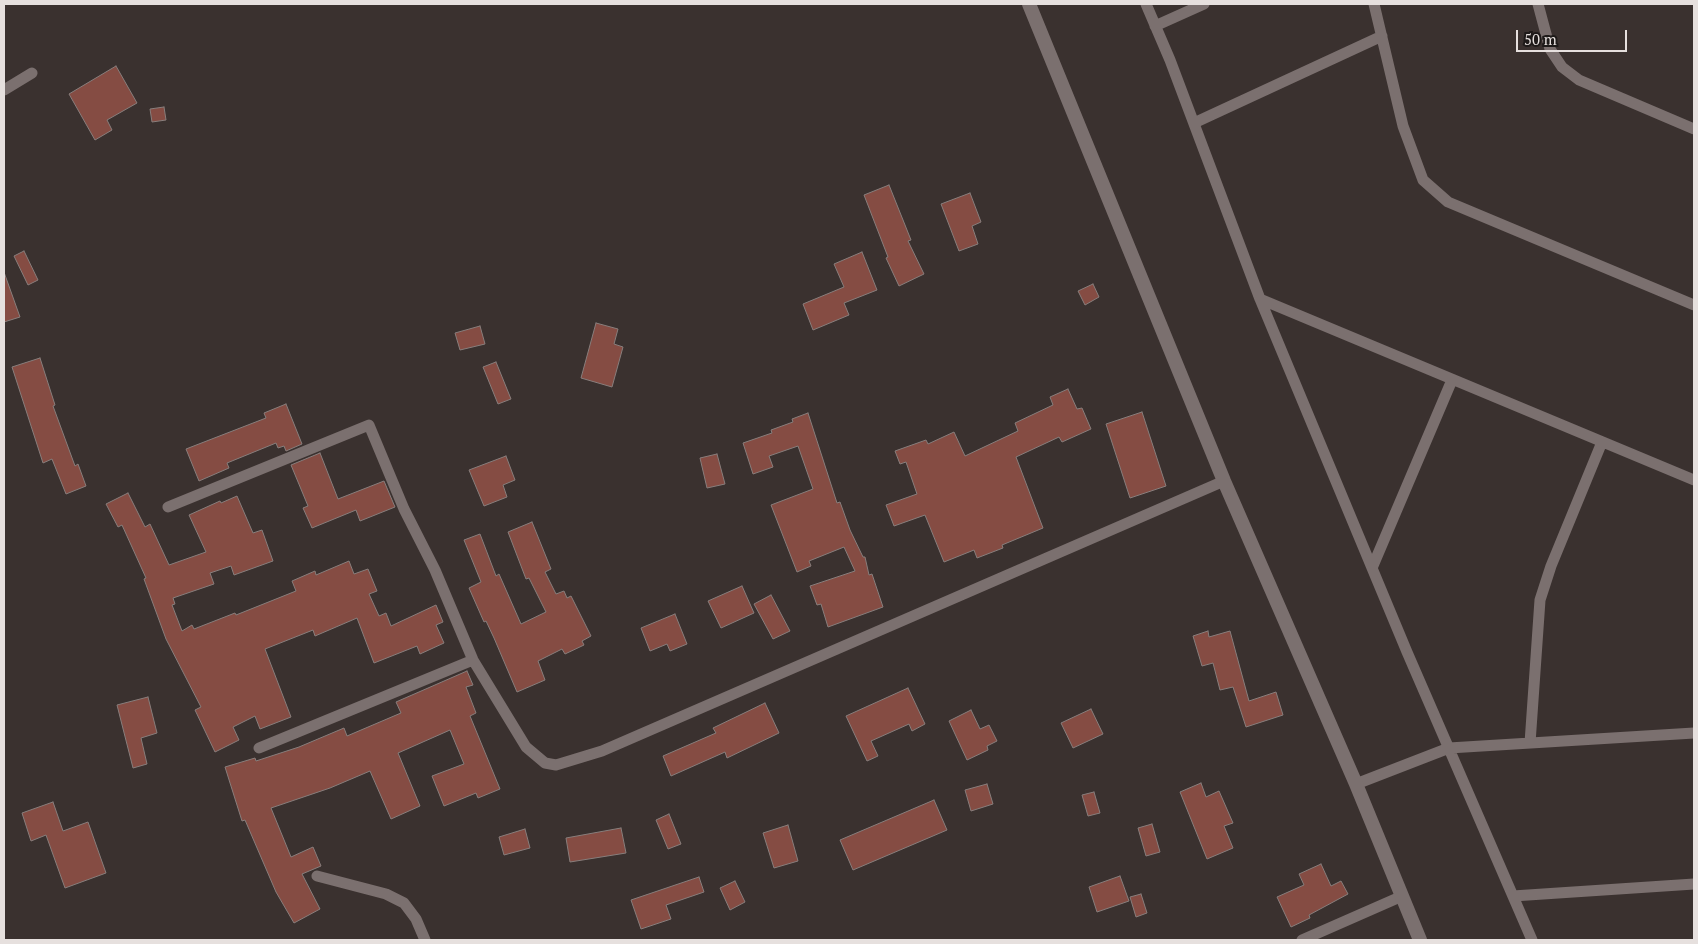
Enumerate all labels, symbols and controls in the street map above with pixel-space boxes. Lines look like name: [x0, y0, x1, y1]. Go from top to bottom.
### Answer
scale bar: [1518, 20, 1629, 52]
text: 50 m: [1524, 29, 1557, 49]

